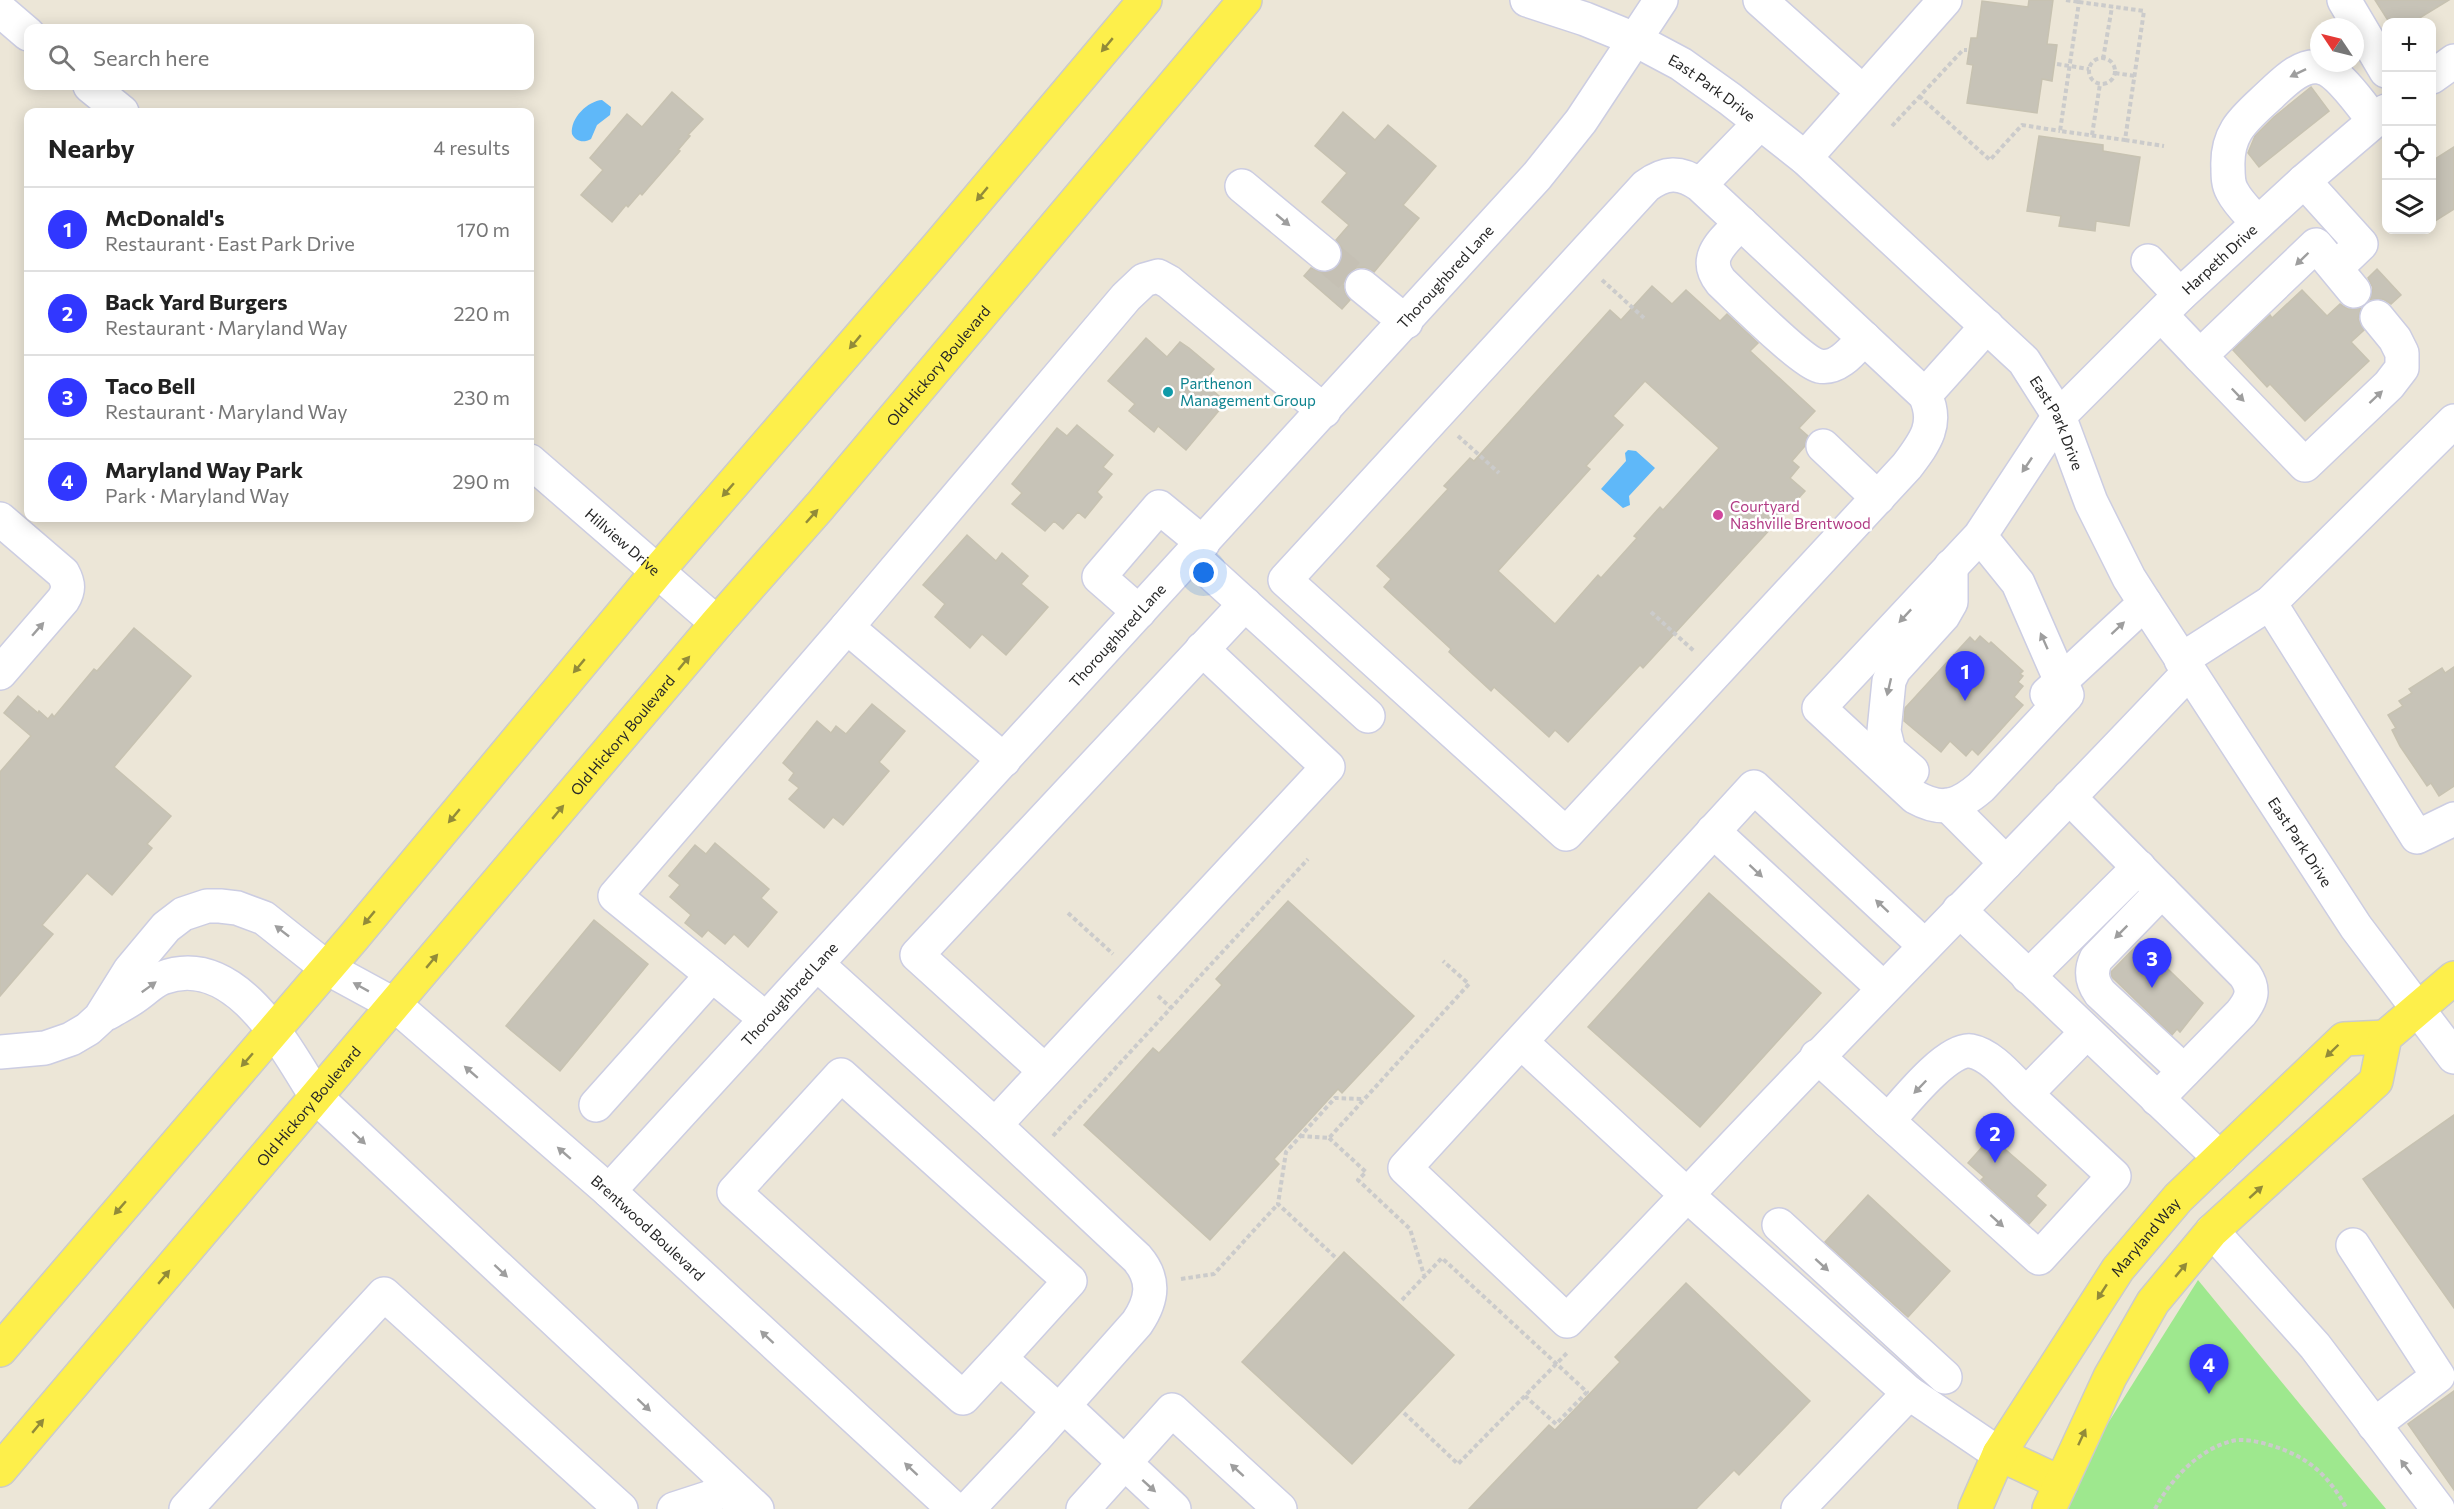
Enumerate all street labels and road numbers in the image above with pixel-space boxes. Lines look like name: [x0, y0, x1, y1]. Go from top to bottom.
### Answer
street label: East Park Drive: [1665, 50, 1759, 125]
street label: Harpeth Drive: [2178, 220, 2261, 298]
street label: Thoroughbred Lane: [1393, 221, 1497, 332]
street label: Old Hickory Boulevard: [882, 302, 994, 430]
street label: East Park Drive: [2027, 372, 2087, 473]
street label: Hillview Drive: [582, 504, 664, 579]
street label: Thoroughbred Lane: [1065, 580, 1169, 691]
street label: Old Hickory Boulevard: [566, 671, 678, 799]
street label: East Park Drive: [2265, 794, 2336, 890]
street label: Thoroughbred Lane: [737, 938, 841, 1050]
street label: Old Hickory Boulevard: [252, 1042, 364, 1170]
street label: Brentwood Boulevard: [588, 1171, 709, 1284]
street label: Maryland Way: [2107, 1194, 2184, 1280]

